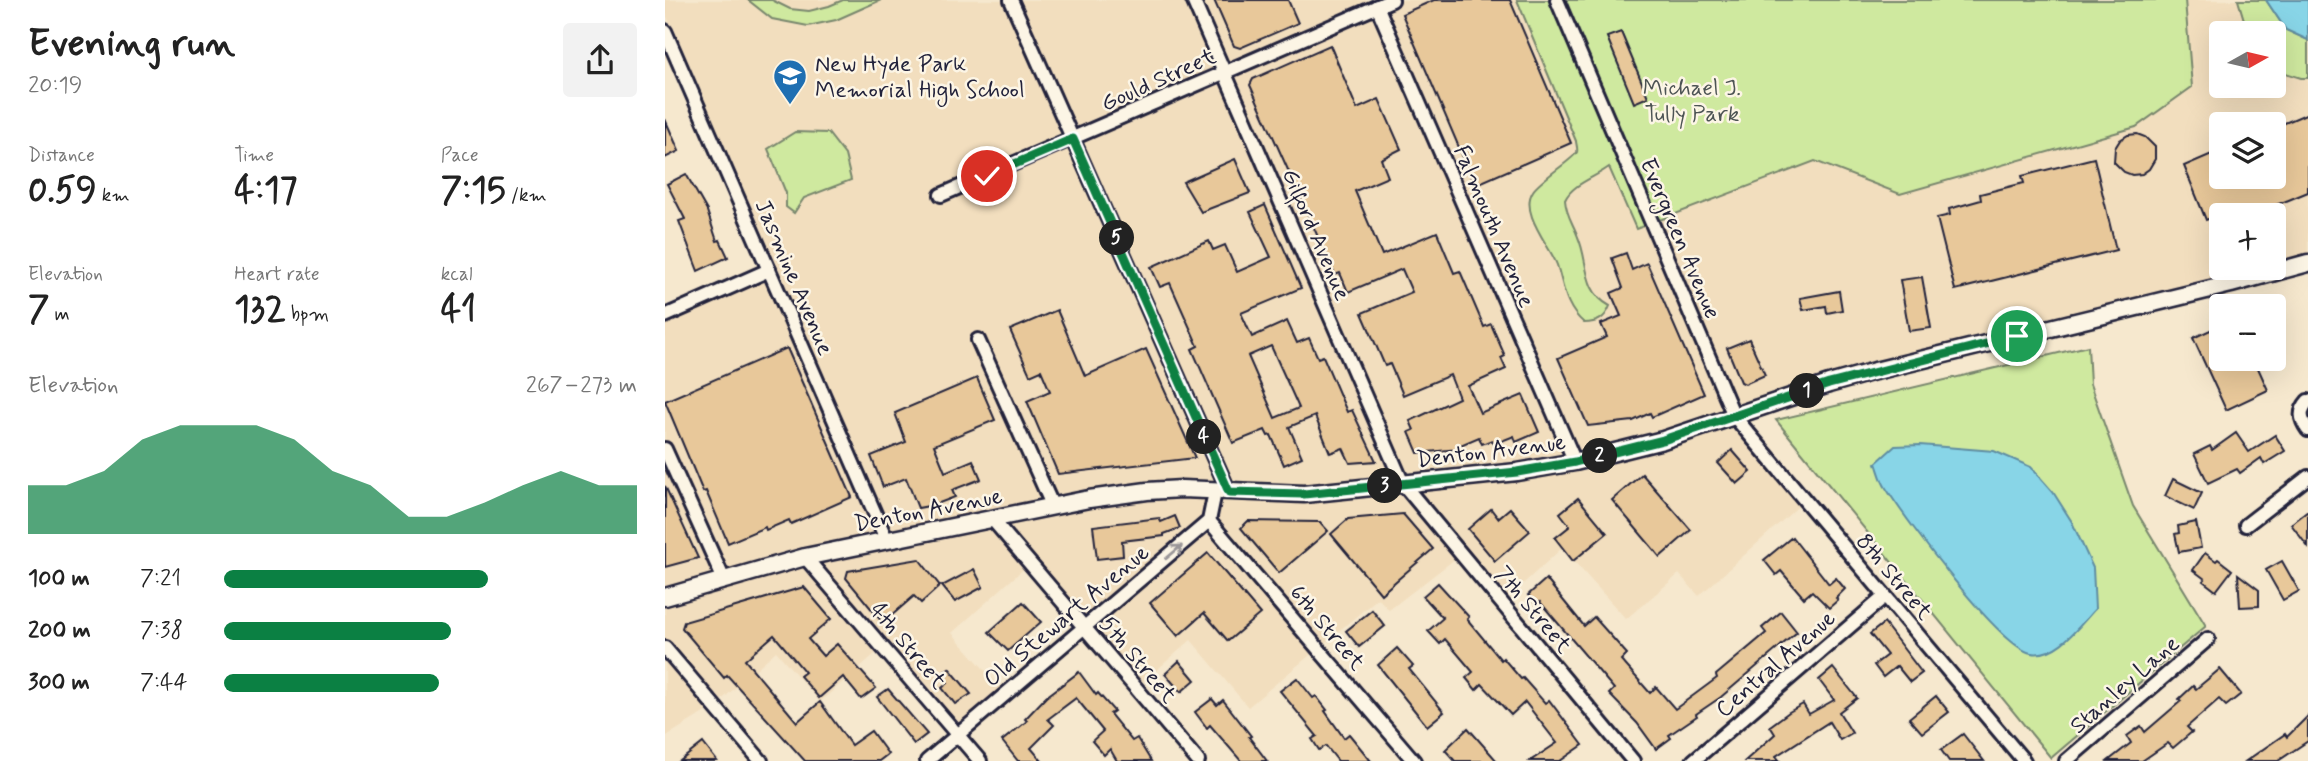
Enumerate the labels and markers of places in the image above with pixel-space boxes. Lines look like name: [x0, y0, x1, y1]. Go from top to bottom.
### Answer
place label: New Hyde Park Memorial High School: [815, 50, 1025, 108]
school or university icon: New Hyde Park Memorial High School: [771, 57, 809, 106]
pin: [957, 146, 1017, 206]
pin: 5: [1099, 220, 1135, 256]
pin: [1987, 306, 2047, 366]
pin: 1: [1789, 374, 1825, 408]
pin: 4: [1187, 420, 1221, 454]
pin: 2: [1583, 438, 1618, 474]
pin: 3: [1367, 468, 1403, 504]

